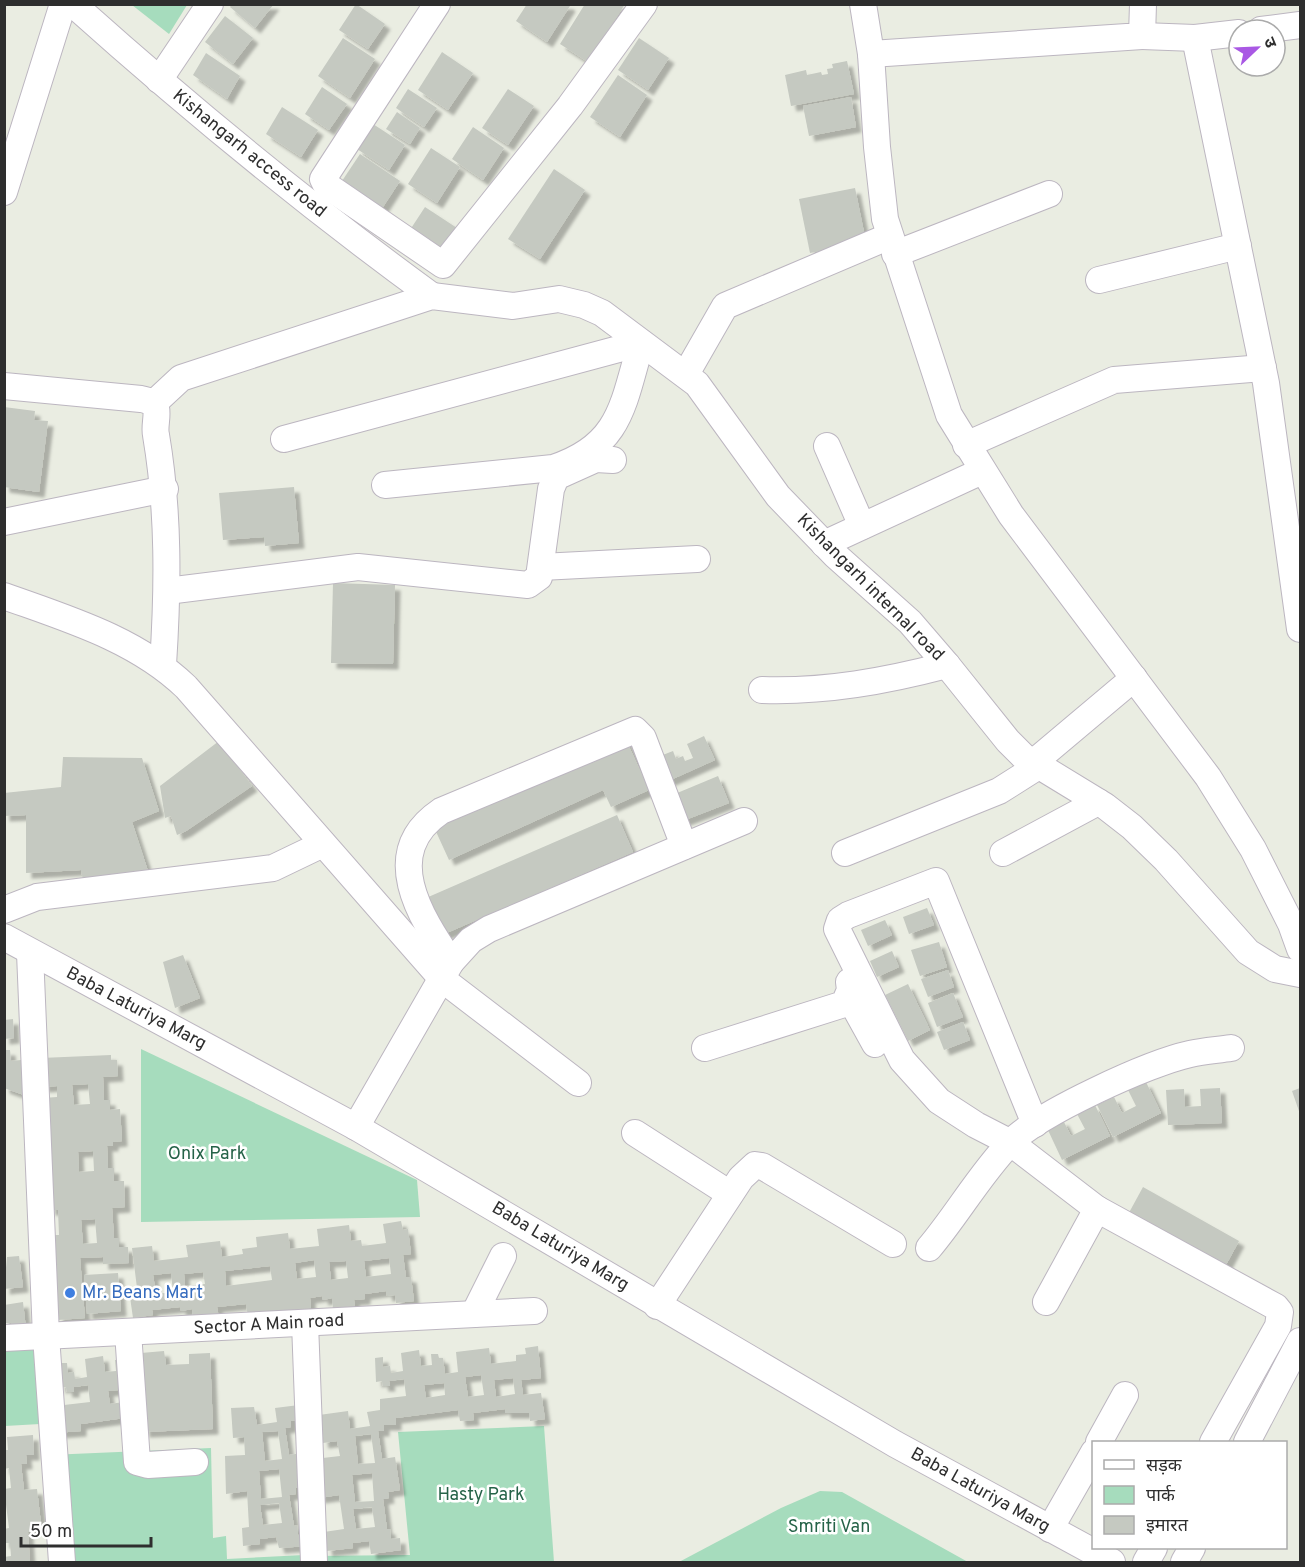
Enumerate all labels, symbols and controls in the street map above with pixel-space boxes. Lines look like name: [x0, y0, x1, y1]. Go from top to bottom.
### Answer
north arrow: [1227, 18, 1287, 78]
text: उ: [1258, 35, 1280, 52]
street label: Kishangarh access road: [167, 85, 331, 223]
street label: Kishangarh internal road: [791, 509, 949, 667]
street label: Baba Laturiya Marg: [62, 962, 210, 1056]
park label: Onix Park: [168, 1143, 246, 1166]
street label: Baba Laturiya Marg: [487, 1197, 633, 1297]
place label: Mr. Beans Mart: [82, 1282, 203, 1305]
marker: Mr. Beans Mart: [63, 1286, 77, 1300]
street label: Sector A Main road: [193, 1310, 345, 1340]
legend: [1092, 1441, 1287, 1549]
street label: Baba Laturiya Marg: [906, 1443, 1054, 1539]
text: सड़क: [1146, 1455, 1183, 1478]
park label: Hasty Park: [437, 1484, 525, 1507]
text: पार्क: [1146, 1484, 1176, 1508]
scale bar: [21, 1510, 152, 1548]
text: इमारत: [1146, 1515, 1189, 1538]
park label: Smriti Van: [788, 1516, 870, 1539]
text: 50 m: [30, 1521, 72, 1544]

